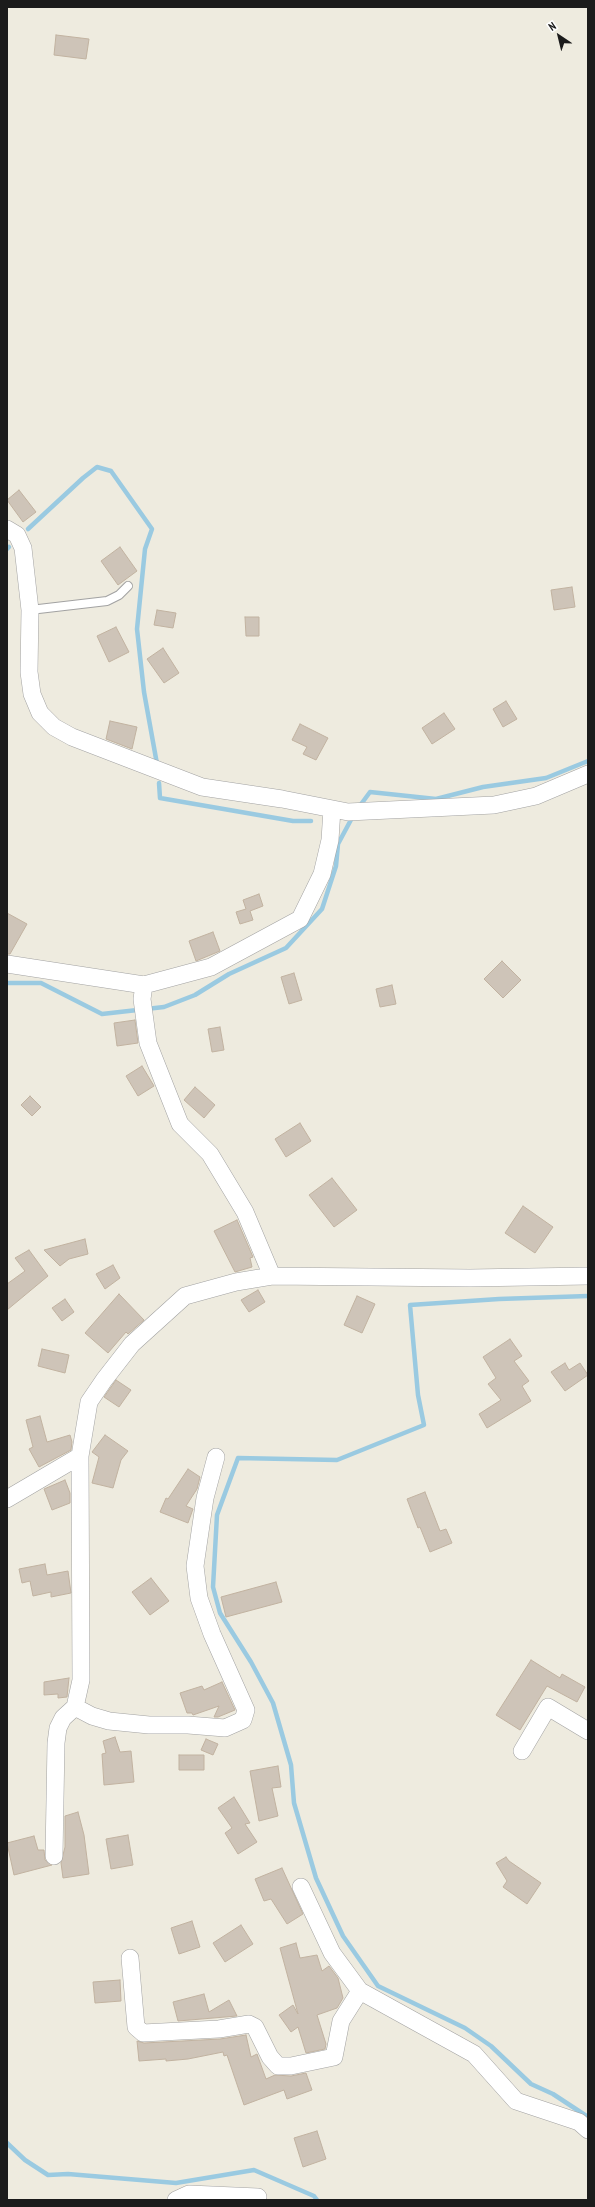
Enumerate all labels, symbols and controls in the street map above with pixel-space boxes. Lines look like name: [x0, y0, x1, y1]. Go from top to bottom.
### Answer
north arrow: [539, 16, 579, 56]
text: N: [546, 19, 559, 34]

